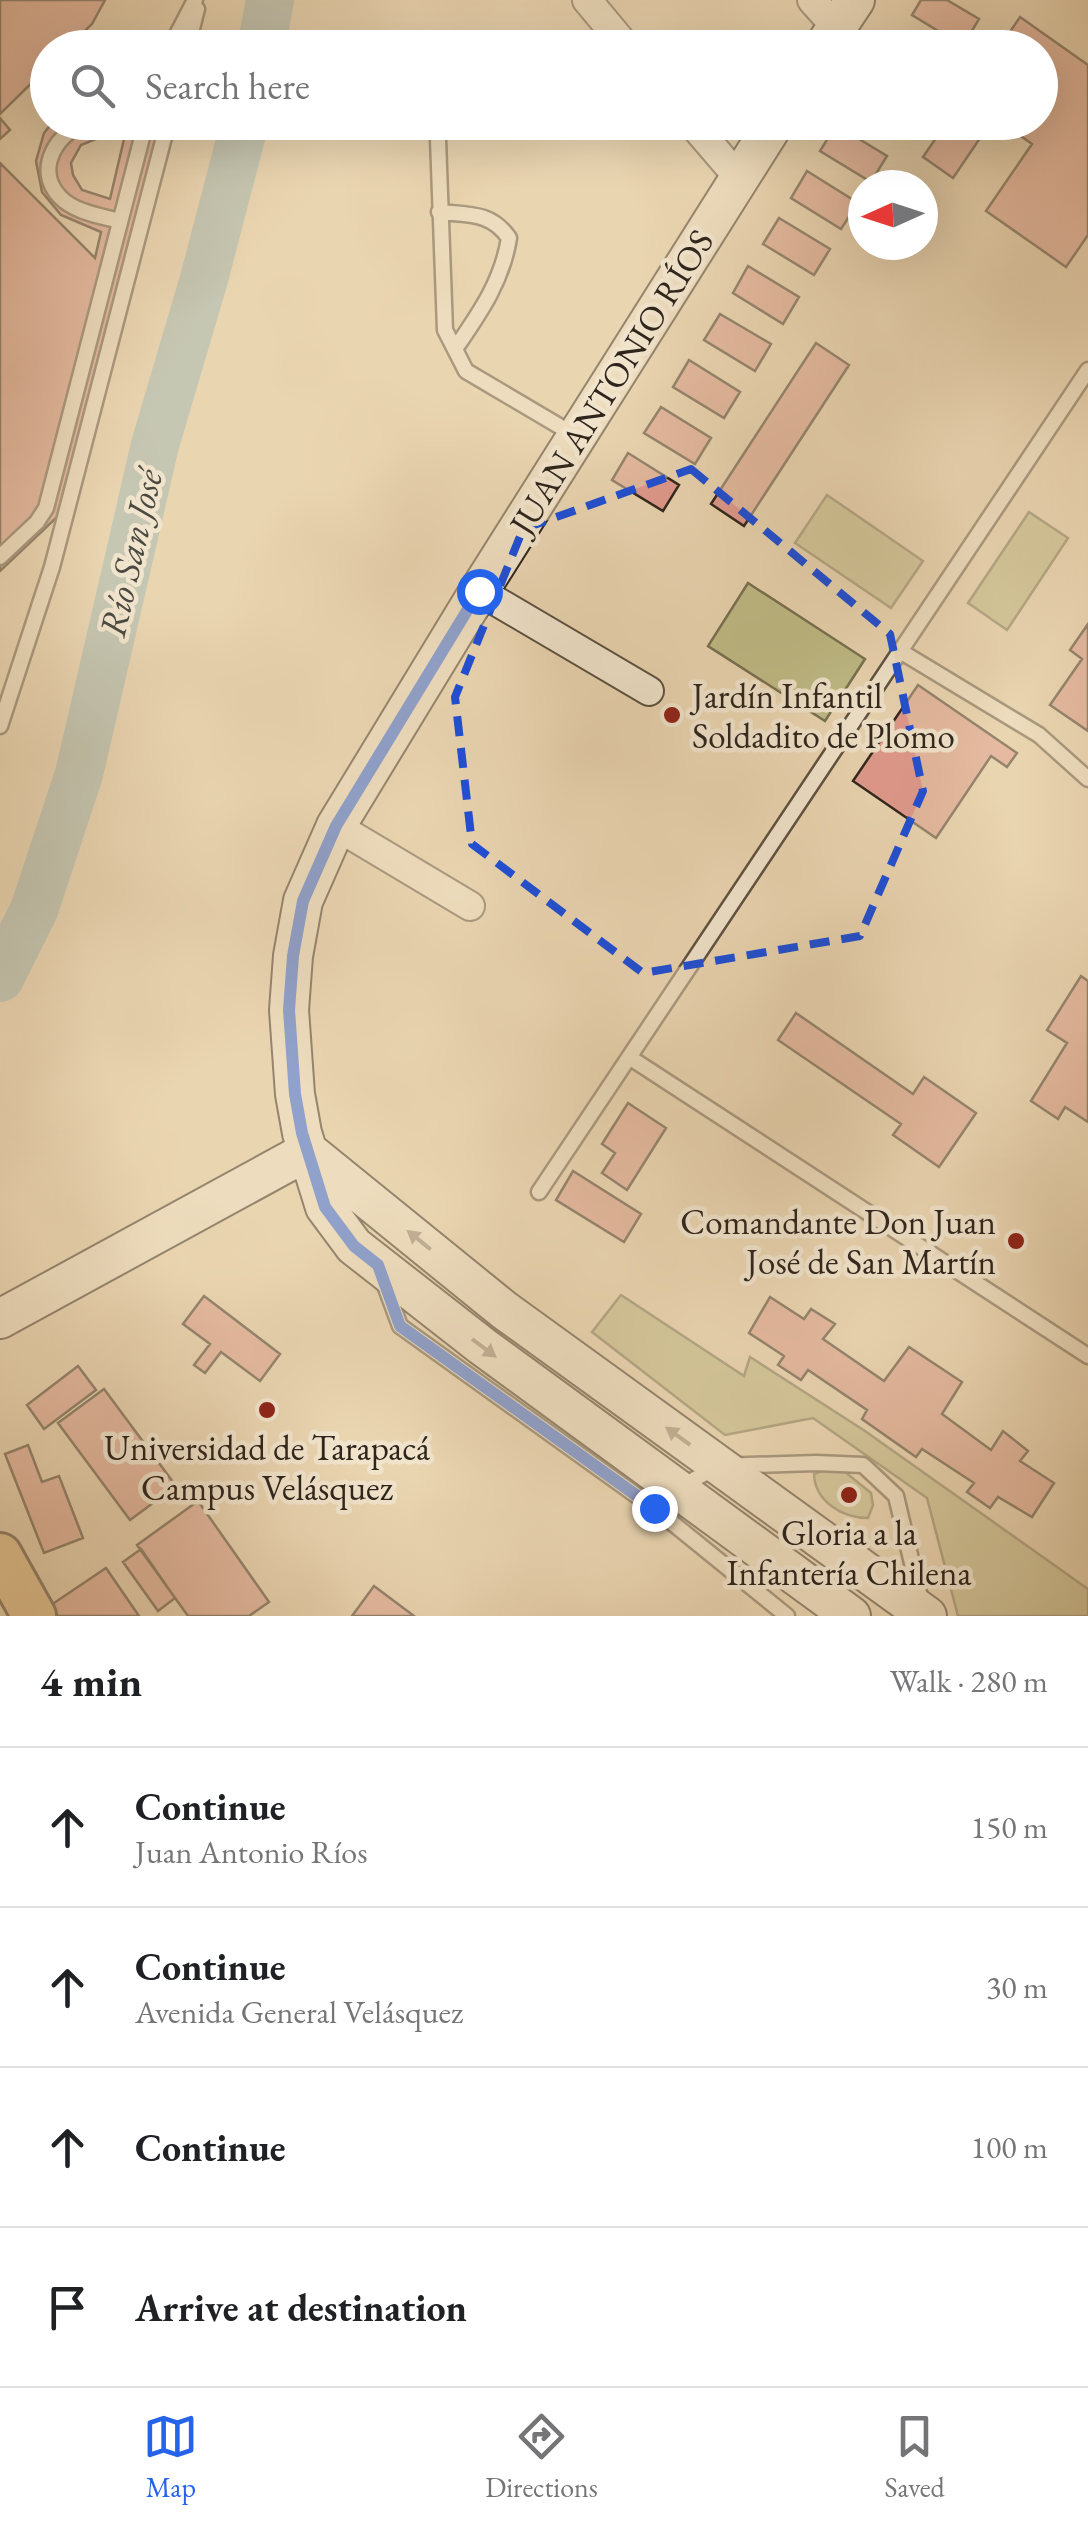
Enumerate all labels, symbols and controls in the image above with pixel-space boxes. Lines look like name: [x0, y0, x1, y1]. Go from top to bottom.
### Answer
search box: [30, 30, 1058, 140]
icon: search: [65, 58, 120, 113]
text: Search here: [145, 61, 310, 110]
north arrow: [848, 170, 938, 260]
street label: JUAN ANTONIO RÍOS: [497, 221, 723, 545]
water label: Río San José: [87, 461, 174, 642]
route start: [457, 569, 503, 615]
place label: Jardín Infantil Soldadito de Plomo: [689, 673, 955, 758]
marker: Jardín Infantil Soldadito de Plomo: [661, 704, 683, 726]
place label: Comandante Don Juan José de San Martín: [680, 1199, 996, 1284]
one-way arrow: [406, 1230, 431, 1251]
marker: Comandante Don Juan José de San Martín: [1005, 1230, 1027, 1252]
one-way arrow: [471, 1337, 497, 1357]
marker: Universidad de Tarapacá Campus Velásquez: [256, 1399, 278, 1421]
place label: Universidad de Tarapacá Campus Velásquez: [104, 1425, 430, 1510]
one-way arrow: [665, 1427, 691, 1447]
marker: Gloria a la Infantería Chilena: [838, 1484, 860, 1506]
route end: [632, 1486, 678, 1532]
place label: Gloria a la Infantería Chilena: [727, 1510, 971, 1595]
text: 4 min: [40, 1654, 142, 1709]
text: Walk · 280 m: [890, 1660, 1048, 1702]
text: Continue: [135, 1782, 286, 1831]
icon: ahead: [40, 1800, 95, 1855]
text: 150 m: [971, 1806, 1048, 1848]
text: Juan Antonio Ríos: [135, 1831, 368, 1873]
text: Continue: [135, 1942, 286, 1991]
icon: ahead: [40, 1960, 95, 2015]
text: 30 m: [986, 1966, 1048, 2008]
text: Avenida General Velásquez: [135, 1991, 463, 2033]
icon: ahead: [40, 2120, 95, 2175]
text: Continue: [135, 2123, 286, 2172]
text: 100 m: [971, 2126, 1048, 2168]
icon: arrive: [40, 2280, 95, 2335]
text: Arrive at destination: [135, 2283, 467, 2332]
tab: Map: [143, 2409, 198, 2505]
tab: Directions: [485, 2409, 598, 2505]
tab: Saved: [885, 2409, 945, 2505]

